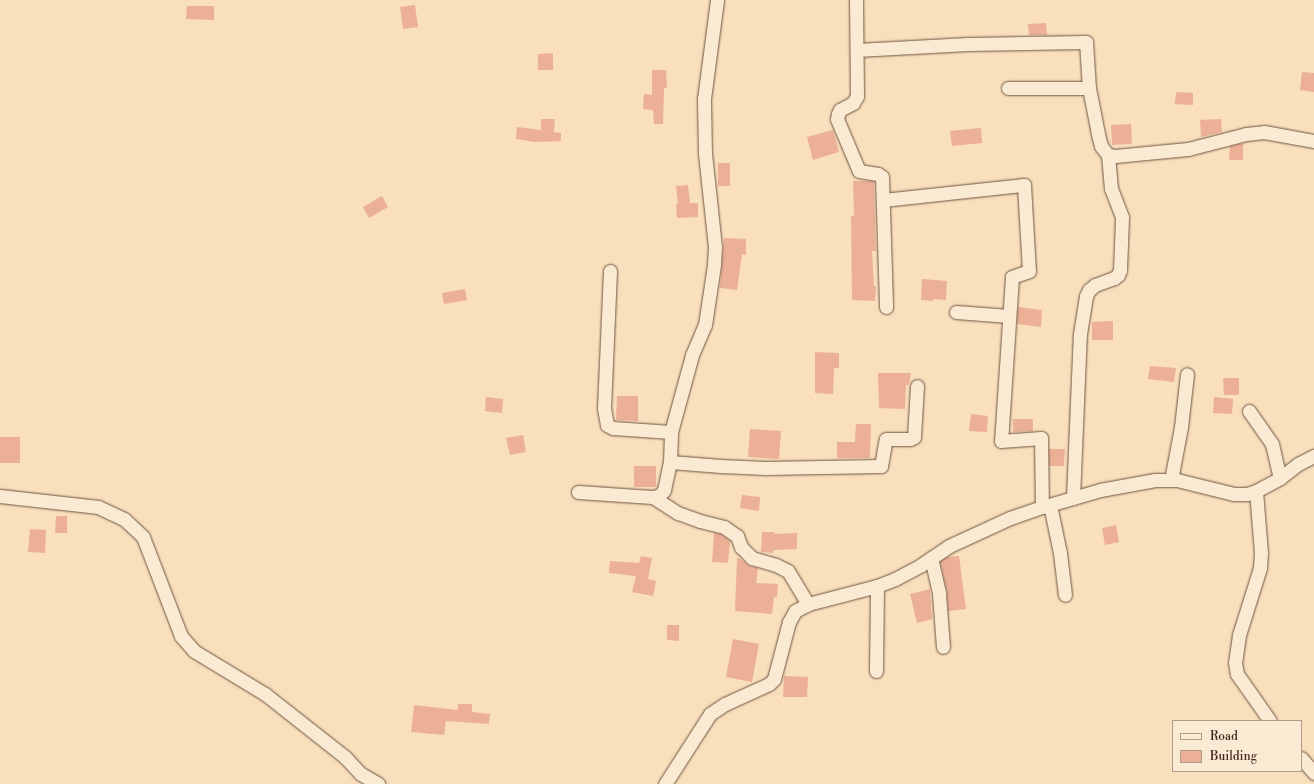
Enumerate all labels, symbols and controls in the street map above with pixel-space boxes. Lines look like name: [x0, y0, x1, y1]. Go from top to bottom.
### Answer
legend: [1172, 720, 1302, 772]
text: Road: [1210, 729, 1238, 744]
text: Building: [1210, 749, 1257, 764]

